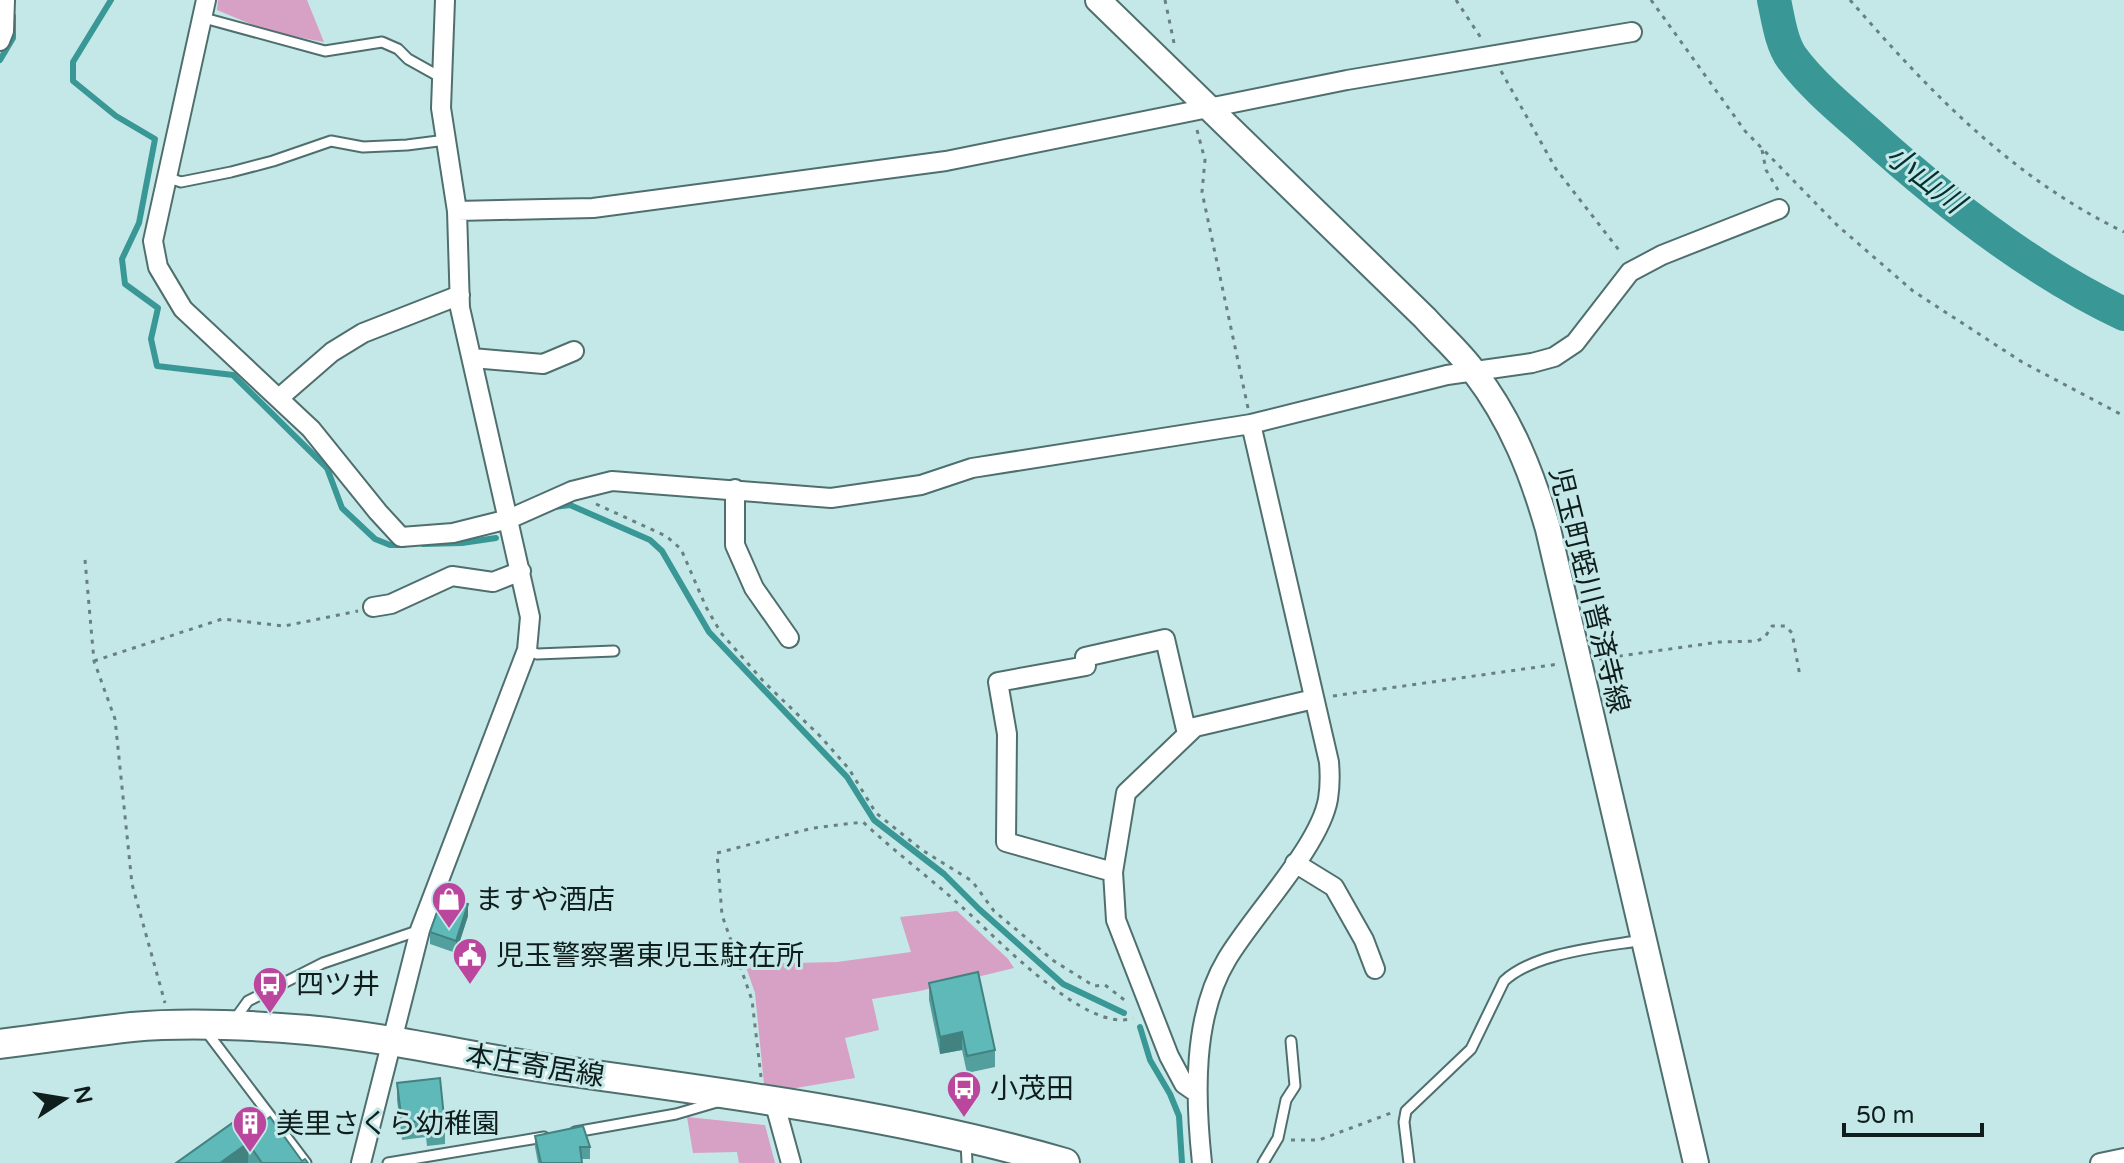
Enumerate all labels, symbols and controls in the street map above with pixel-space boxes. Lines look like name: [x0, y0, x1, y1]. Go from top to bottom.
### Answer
water label: 小山川: [1878, 137, 1974, 224]
street label: 児玉町蛭川普済寺線: [1542, 464, 1636, 717]
shop icon: ますや酒店: [430, 880, 468, 930]
place label: ますや酒店: [475, 883, 615, 917]
public building icon: 児玉警察署東児玉駐在所: [451, 936, 489, 986]
place label: 児玉警察署東児玉駐在所: [496, 939, 804, 973]
bus stop icon: 四ツ井: [251, 965, 289, 1015]
place label: 四ツ井: [296, 968, 380, 1002]
street label: 本庄寄居線: [463, 1038, 607, 1094]
north arrow: [24, 1059, 104, 1139]
bus stop icon: 小茂田: [945, 1069, 983, 1119]
place label: 小茂田: [990, 1072, 1074, 1106]
text: N: [68, 1084, 97, 1106]
scale bar: [1844, 1087, 1982, 1137]
text: 50 m: [1856, 1101, 1914, 1130]
building icon: 美里さくら幼稚園: [231, 1104, 269, 1154]
place label: 美里さくら幼稚園: [276, 1107, 500, 1141]

